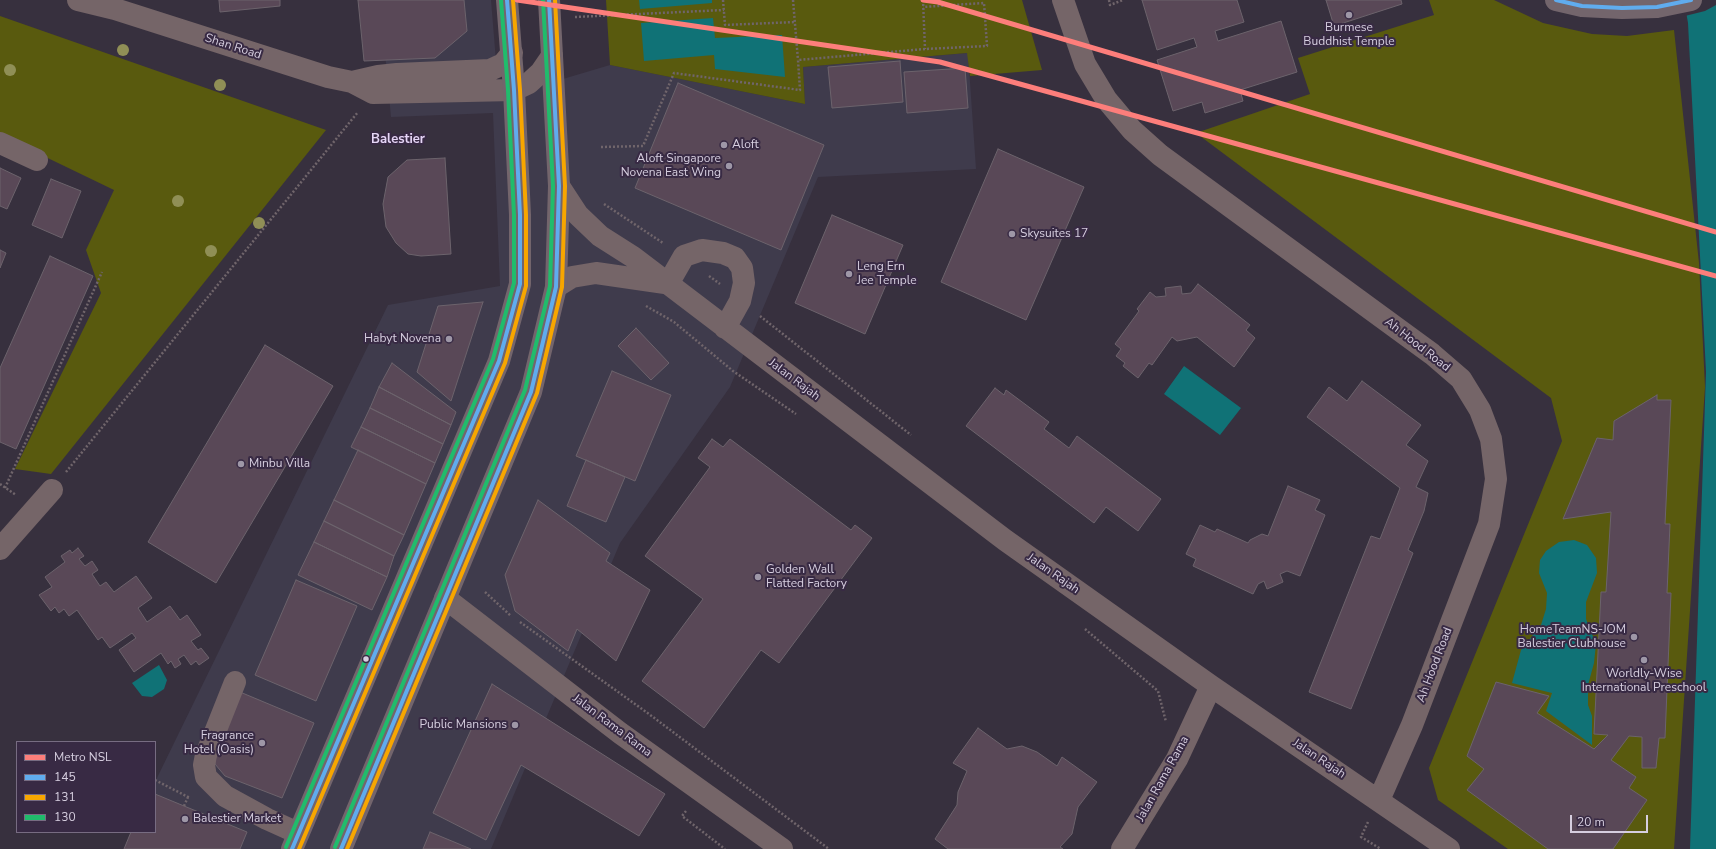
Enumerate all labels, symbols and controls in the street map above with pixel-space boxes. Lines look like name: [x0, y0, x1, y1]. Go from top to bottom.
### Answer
marker: Burmese Buddhist Temple: [1344, 10, 1354, 20]
place label: Burmese Buddhist Temple: [1303, 21, 1395, 49]
street label: Shan Road: [203, 31, 263, 63]
district label: Balestier: [371, 132, 425, 148]
place label: Aloft: [732, 138, 759, 152]
marker: Aloft: [719, 140, 729, 150]
place label: Aloft Singapore Novena East Wing: [621, 152, 721, 180]
marker: Aloft Singapore Novena East Wing: [724, 161, 734, 171]
place label: Skysuites 17: [1020, 227, 1088, 241]
marker: Skysuites 17: [1007, 229, 1017, 239]
place label: Leng Ern Jee Temple: [857, 260, 917, 288]
marker: Leng Ern Jee Temple: [844, 269, 854, 279]
street label: Ah Hood Road: [1381, 315, 1453, 375]
place label: Habyt Novena: [364, 332, 441, 346]
marker: Habyt Novena: [444, 334, 454, 344]
street label: Jalan Rajah: [766, 356, 822, 404]
place label: Minbu Villa: [249, 457, 310, 471]
marker: Minbu Villa: [236, 459, 246, 469]
street label: Jalan Rajah: [1024, 551, 1082, 597]
place label: Golden Wall Flatted Factory: [766, 563, 847, 591]
marker: Golden Wall Flatted Factory: [753, 572, 763, 582]
place label: HomeTeamNS-JOM Balestier Clubhouse: [1517, 623, 1626, 651]
street label: Ah Hood Road: [1414, 625, 1456, 705]
marker: HomeTeamNS-JOM Balestier Clubhouse: [1629, 632, 1639, 642]
unlabelled marker: [361, 654, 371, 664]
marker: Worldly-Wise International Preschool: [1639, 655, 1649, 665]
place label: Worldly-Wise International Preschool: [1582, 667, 1706, 695]
street label: Jalan Rama Rama: [570, 692, 654, 760]
place label: Public Mansions: [420, 718, 507, 732]
marker: Public Mansions: [510, 720, 520, 730]
place label: Fragrance Hotel (Oasis): [184, 729, 254, 757]
street label: Jalan Rama Rama: [1134, 734, 1192, 824]
street label: Jalan Rajah: [1290, 736, 1348, 782]
marker: Fragrance Hotel (Oasis): [257, 738, 267, 748]
legend: [16, 741, 156, 833]
text: Metro NSL: [54, 749, 112, 765]
text: 145: [54, 769, 76, 785]
text: 131: [54, 789, 76, 805]
scale bar: [1572, 807, 1650, 833]
text: 130: [54, 809, 76, 825]
place label: Balestier Market: [193, 812, 281, 826]
marker: Balestier Market: [180, 814, 190, 824]
text: 20 m: [1577, 814, 1605, 830]

